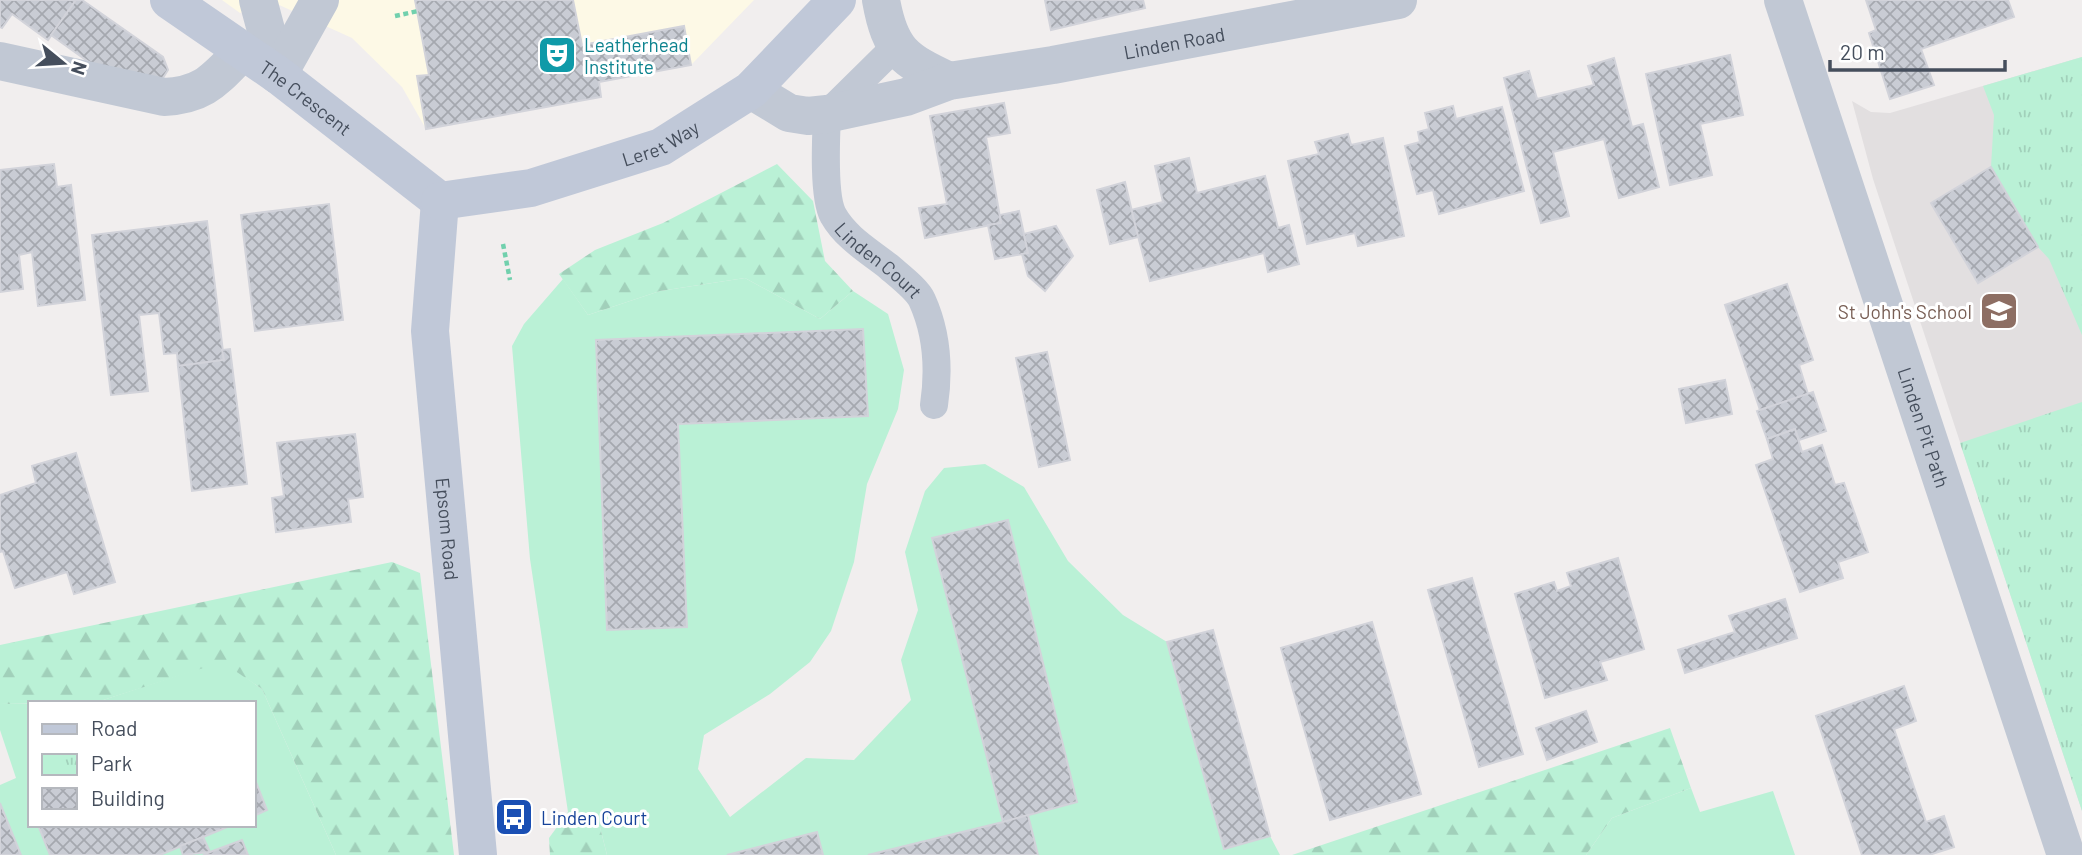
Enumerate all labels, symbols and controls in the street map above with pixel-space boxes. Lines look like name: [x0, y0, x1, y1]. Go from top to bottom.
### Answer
street label: Linden Road: [1122, 21, 1227, 63]
north arrow: [28, 28, 98, 98]
scale bar: [1830, 28, 2005, 72]
place label: Leatherhead Institute: [584, 33, 689, 78]
theatre icon: Leatherhead Institute: [536, 34, 578, 76]
text: 20 m: [1840, 39, 1885, 64]
street label: The Crescent: [256, 55, 356, 140]
text: N: [67, 59, 93, 78]
street label: Leret Way: [619, 115, 703, 170]
street label: Linden Court: [831, 217, 928, 302]
school or university icon: St John's School: [1978, 290, 2020, 332]
place label: St John's School: [1838, 300, 1972, 323]
street label: Linden Pit Path: [1894, 364, 1955, 490]
street label: Epsom Road: [432, 476, 464, 581]
legend: [28, 701, 256, 827]
text: Road: [91, 715, 137, 740]
text: Park: [91, 750, 132, 775]
text: Building: [91, 785, 165, 810]
bus stop icon: Linden Court: [493, 796, 535, 838]
place label: Linden Court: [541, 806, 647, 829]

